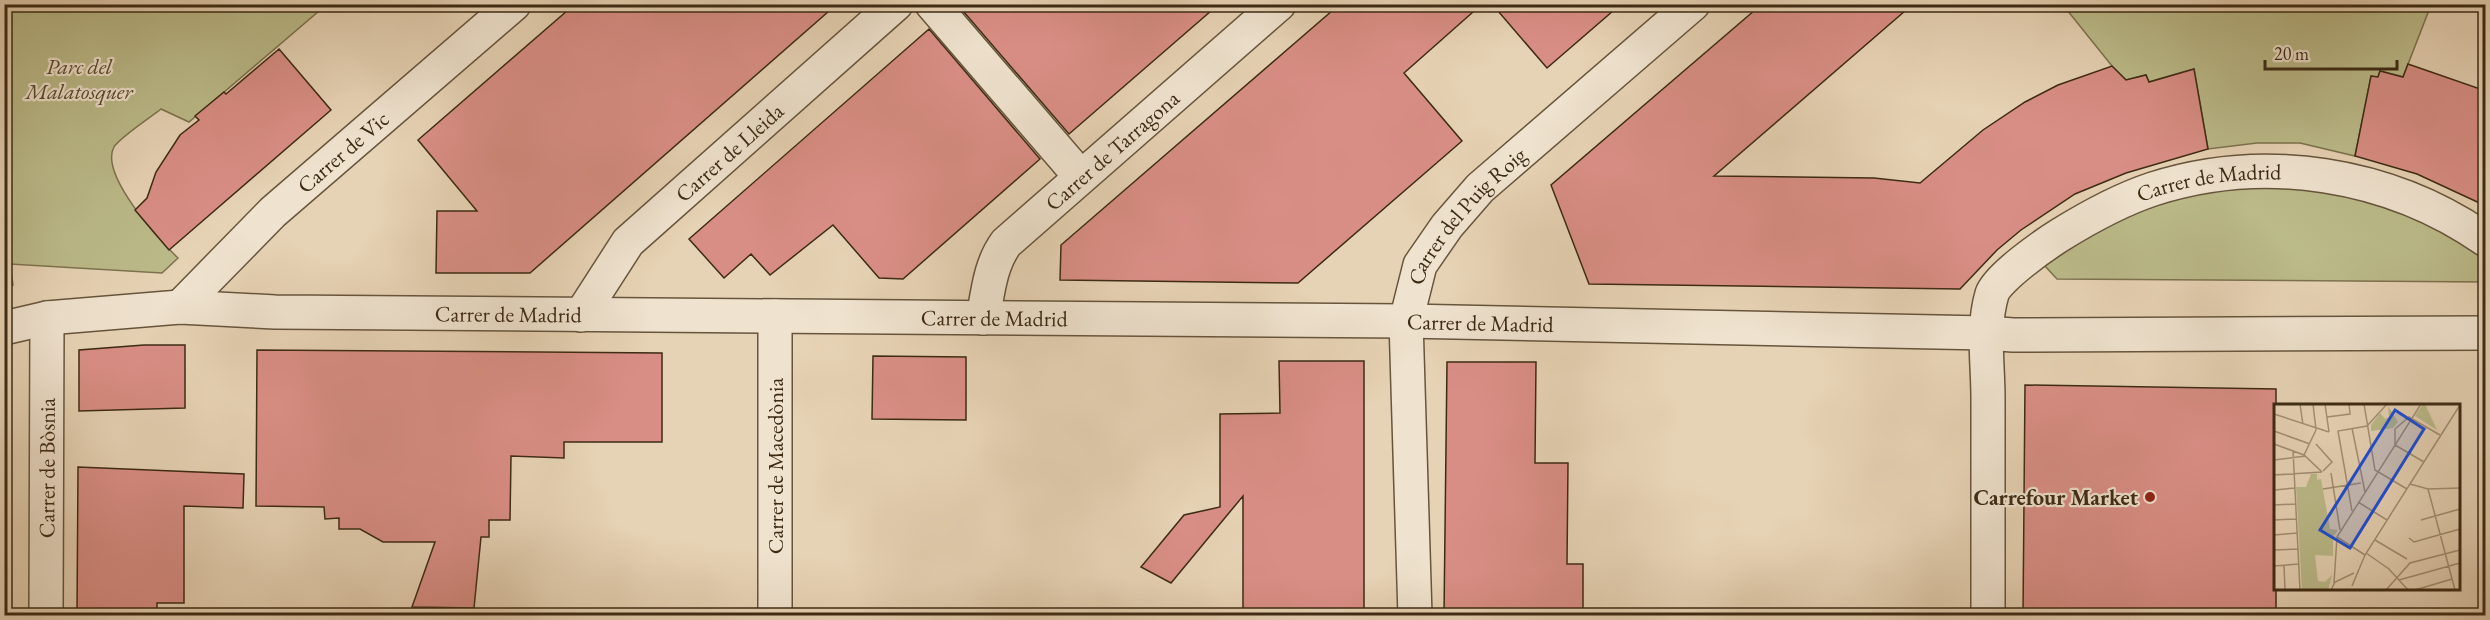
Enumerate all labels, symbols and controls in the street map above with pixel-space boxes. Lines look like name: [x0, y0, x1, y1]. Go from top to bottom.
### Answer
scale bar: [2265, 33, 2397, 71]
text: 20 m: [2274, 42, 2309, 65]
park label: Parc del Malatosquer: [23, 52, 134, 106]
street label: Carrer de Tarragona: [1039, 84, 1186, 217]
street label: Carrer de Lleida: [669, 97, 790, 208]
street label: Carrer de Vic: [291, 105, 395, 200]
street label: Carrer del Puig Roig: [1402, 140, 1533, 288]
street label: Carrer de Madrid: [2132, 157, 2282, 209]
street label: Carrer de Madrid: [435, 299, 583, 329]
street label: Carrer de Madrid: [921, 303, 1069, 333]
street label: Carrer de Madrid: [1407, 307, 1555, 339]
street label: Carrer de Macedònia: [761, 378, 790, 554]
street label: Carrer de Bòsnia: [32, 398, 62, 538]
inset map: [2274, 404, 2460, 590]
place label: Carrefour Market: [1974, 483, 2139, 512]
marker: Carrefour Market: [2143, 490, 2157, 504]

